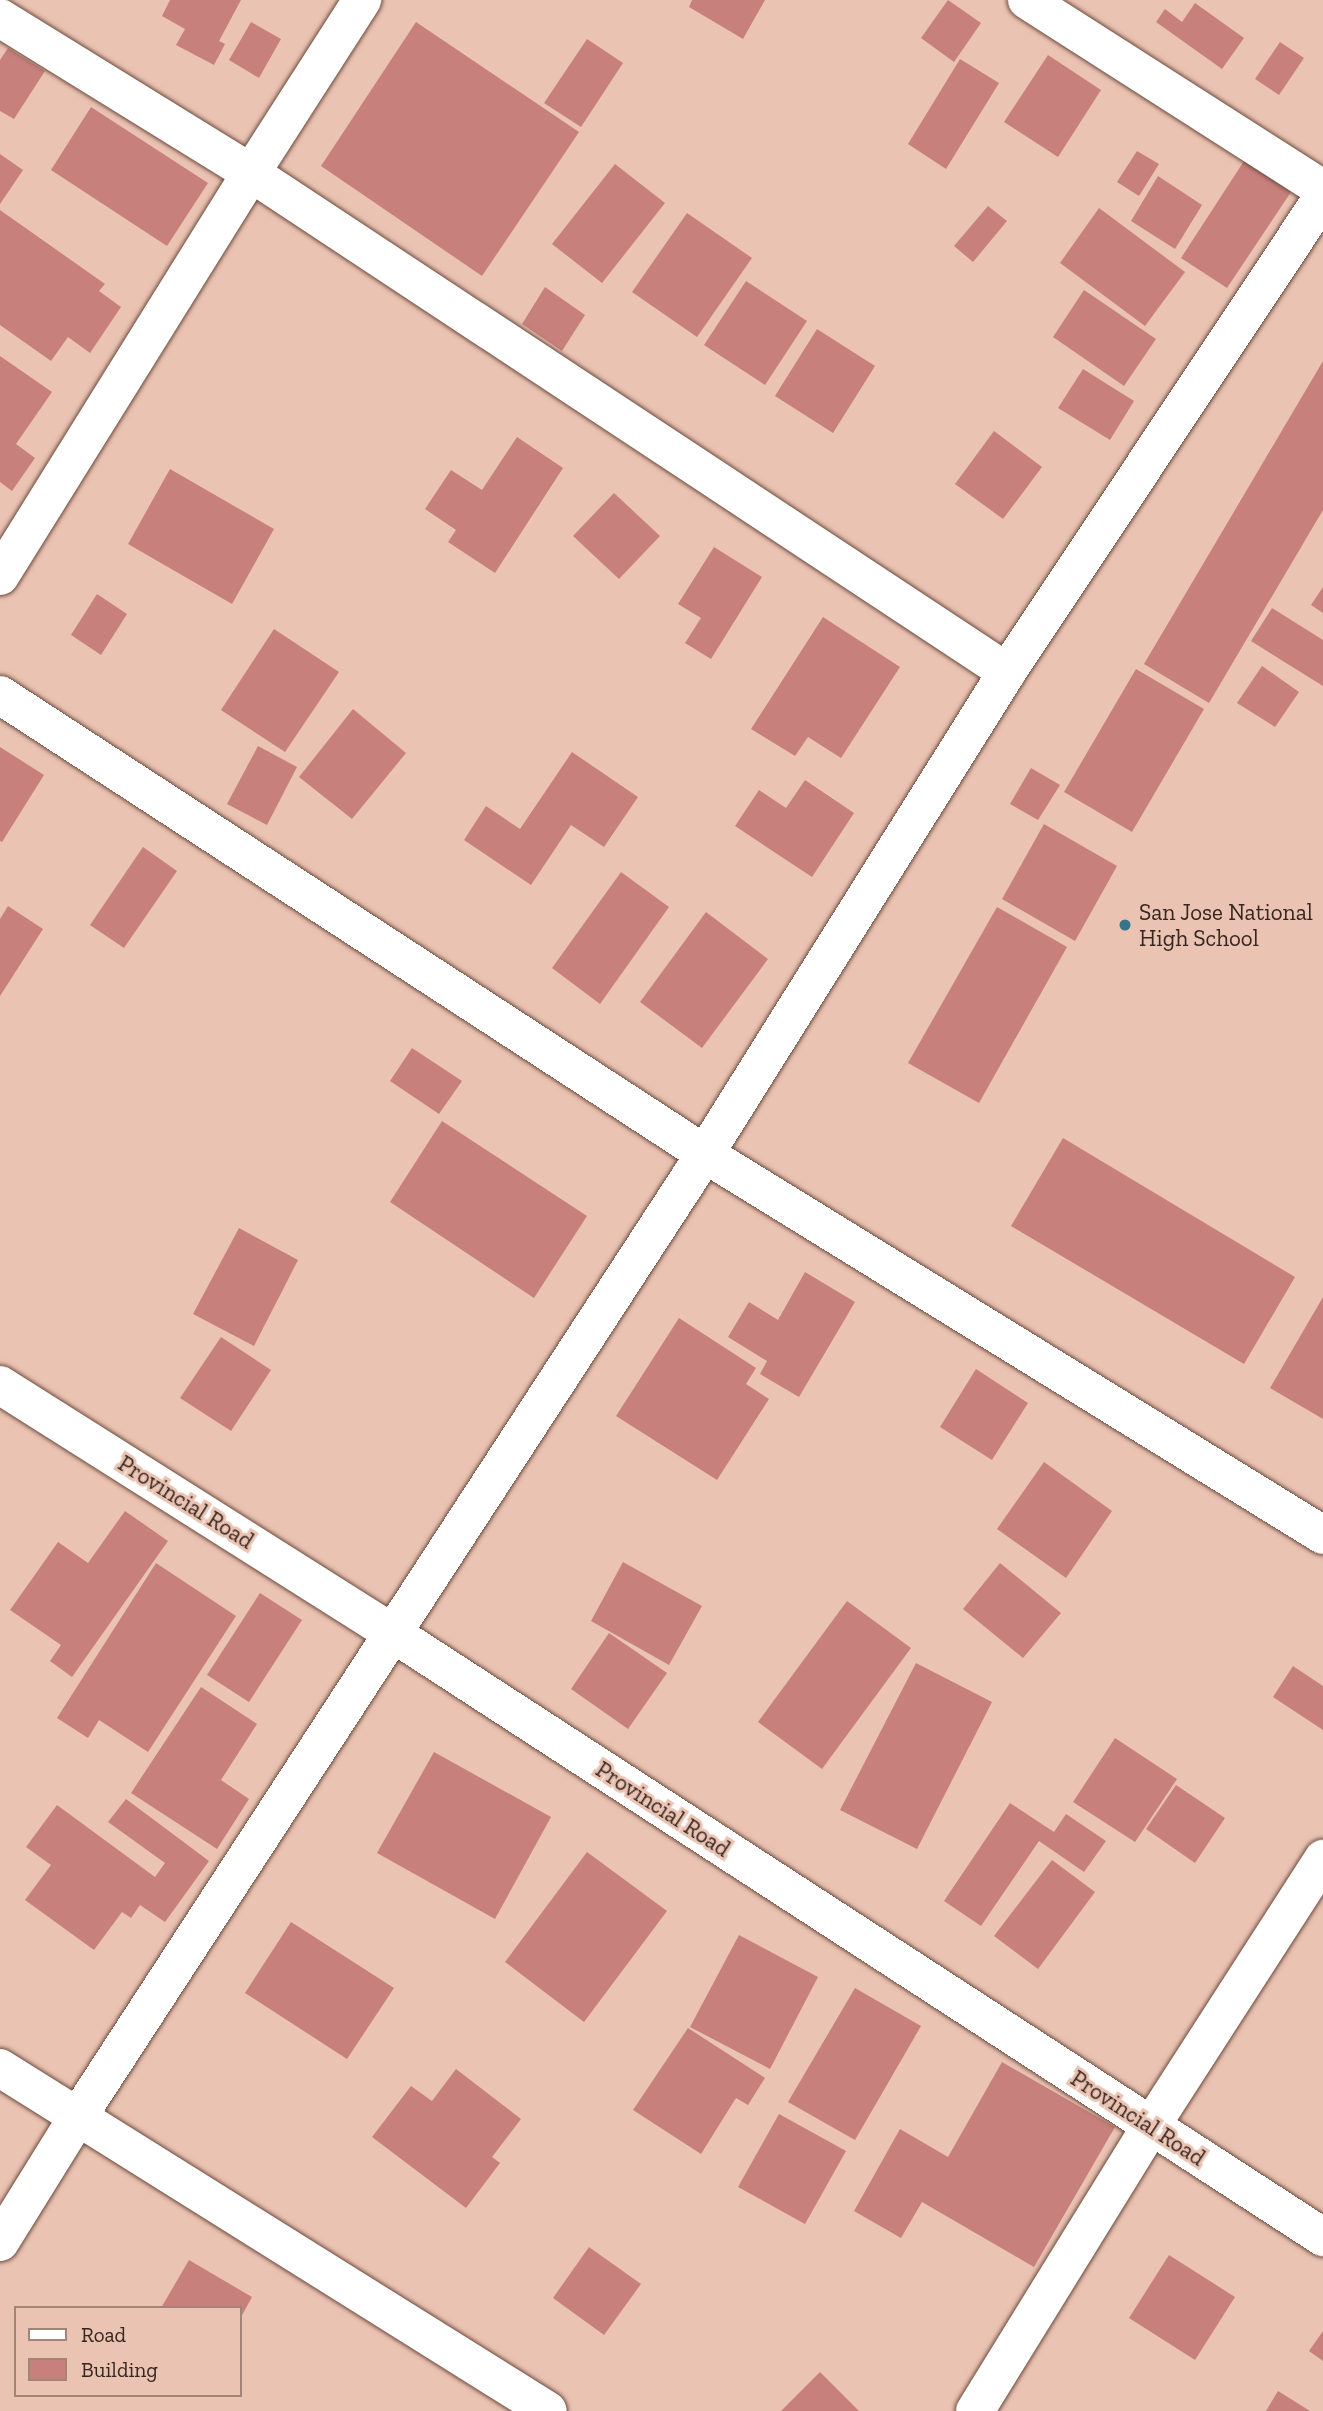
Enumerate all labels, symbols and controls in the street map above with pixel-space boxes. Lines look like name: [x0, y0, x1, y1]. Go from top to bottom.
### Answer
place label: San Jose National High School: [1139, 898, 1313, 952]
marker: San Jose National High School: [1117, 917, 1133, 933]
street label: Provincial Road: [113, 1449, 259, 1555]
street label: Provincial Road: [591, 1755, 735, 1863]
street label: Provincial Road: [1066, 2064, 1210, 2172]
legend: [14, 2306, 242, 2397]
text: Road: [81, 2322, 126, 2347]
text: Building: [81, 2357, 158, 2382]

